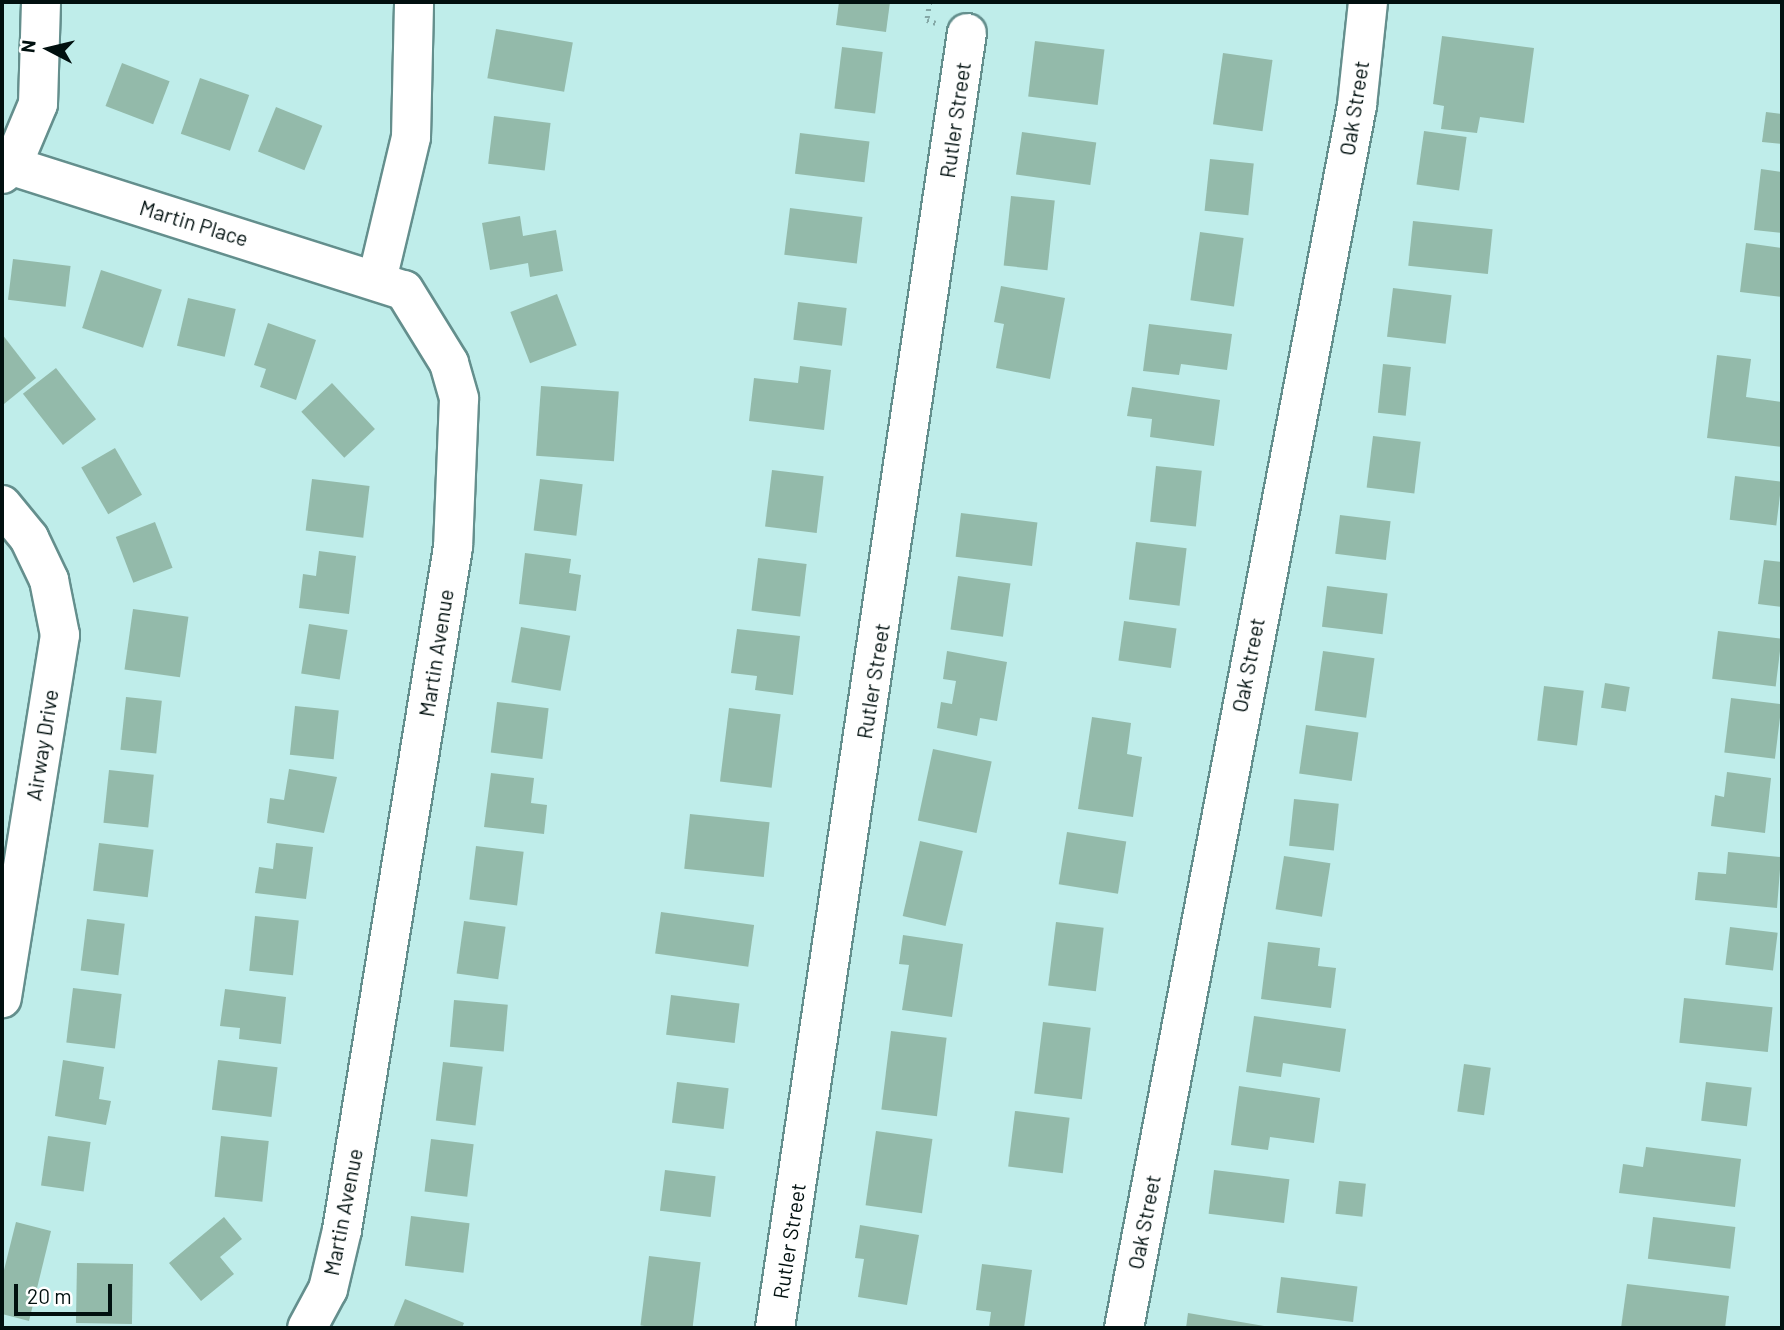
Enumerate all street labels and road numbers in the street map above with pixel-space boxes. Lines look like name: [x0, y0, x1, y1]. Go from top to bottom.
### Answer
street label: Oak Street: [1334, 59, 1374, 157]
street label: Rutler Street: [934, 60, 976, 180]
street label: Martin Place: [137, 195, 251, 251]
street label: Martin Avenue: [413, 587, 459, 719]
street label: Oak Street: [1227, 616, 1269, 714]
street label: Rutler Street: [851, 621, 895, 741]
street label: Airway Drive: [21, 687, 63, 803]
street label: Martin Avenue: [318, 1146, 368, 1278]
street label: Oak Street: [1123, 1173, 1165, 1271]
street label: Rutler Street: [767, 1181, 811, 1301]

